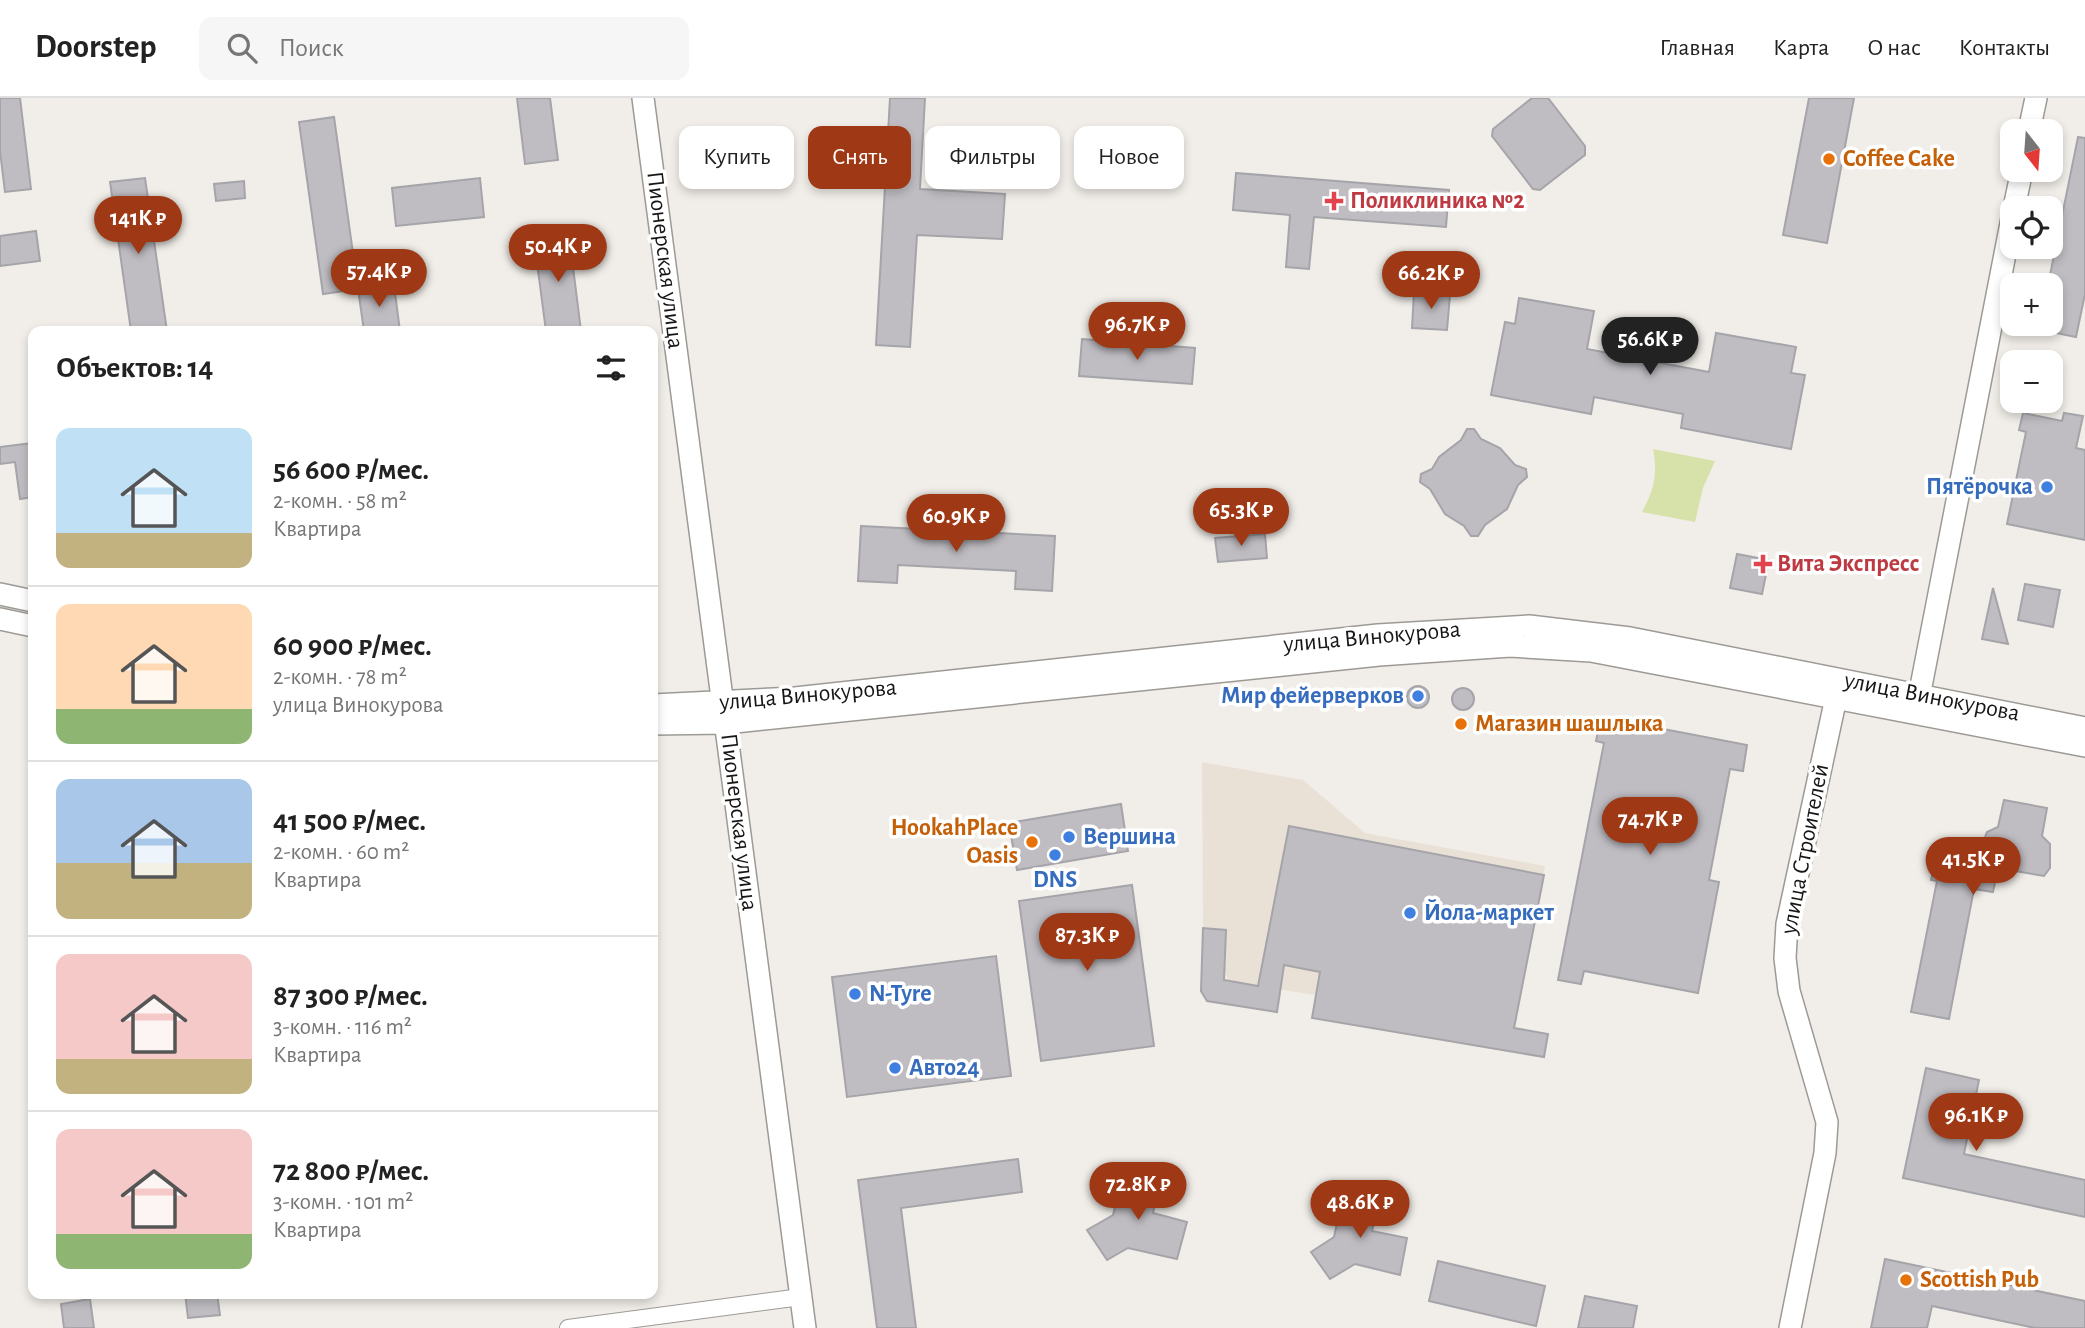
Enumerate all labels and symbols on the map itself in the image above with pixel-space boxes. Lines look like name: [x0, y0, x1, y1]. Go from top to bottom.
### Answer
north arrow: [2000, 119, 2063, 182]
place label: Coffee Cake: [1843, 147, 1955, 171]
marker: Coffee Cake: [1821, 151, 1837, 167]
street label: Пионерская улица: [642, 170, 688, 350]
place label: Поликлиника №2: [1350, 189, 1525, 213]
marker: Поликлиника №2: [1324, 191, 1344, 211]
pin: 141K ₽: [81, 197, 195, 256]
pin: 50.4K ₽: [493, 225, 623, 284]
pin: 57.4K ₽: [314, 250, 444, 309]
pin: 66.2K ₽: [1366, 252, 1496, 311]
pin: 96.7K ₽: [1072, 302, 1202, 362]
pin: 56.6K ₽: [1585, 317, 1715, 377]
place label: Пятёрочка: [1926, 475, 2033, 499]
marker: Пятёрочка: [2039, 479, 2055, 495]
pin: 65.3K ₽: [1176, 489, 1306, 548]
pin: 60.9K ₽: [891, 494, 1021, 554]
place label: Вита Экспресс: [1777, 552, 1919, 576]
marker: Вита Экспресс: [1755, 556, 1771, 572]
street label: улица Винокурова: [1281, 617, 1462, 657]
street label: улица Винокурова: [1841, 668, 2022, 726]
street label: улица Винокурова: [717, 675, 898, 715]
place label: Мир фейерверков: [1221, 684, 1404, 708]
marker: Мир фейерверков: [1410, 688, 1426, 704]
place label: Магазин шашлыка: [1475, 712, 1663, 736]
marker: Магазин шашлыка: [1453, 716, 1469, 732]
street label: Пионерская улица: [716, 732, 762, 912]
street label: улица Строителей: [1777, 762, 1833, 937]
pin: 74.7K ₽: [1585, 798, 1715, 857]
place label: HookahPlace Oasis: [891, 816, 1018, 868]
place label: Вершина: [1083, 825, 1176, 849]
marker: Вершина: [1061, 829, 1077, 845]
marker: HookahPlace Oasis: [1024, 834, 1040, 850]
pin: 41.5K ₽: [1908, 838, 2038, 897]
marker: DNS: [1047, 847, 1063, 863]
place label: DNS: [1033, 868, 1077, 892]
place label: Йола-маркет: [1424, 899, 1554, 925]
marker: Йола-маркет: [1402, 905, 1418, 921]
pin: 87.3K ₽: [1022, 914, 1152, 973]
place label: N-Tyre: [869, 982, 932, 1006]
marker: N-Tyre: [847, 986, 863, 1002]
place label: Авто24: [909, 1056, 980, 1080]
marker: Авто24: [887, 1060, 903, 1076]
pin: 96.1K ₽: [1911, 1094, 2041, 1153]
pin: 72.8K ₽: [1073, 1162, 1203, 1222]
pin: 48.6K ₽: [1295, 1180, 1425, 1240]
place label: Scottish Pub: [1920, 1268, 2039, 1292]
marker: Scottish Pub: [1898, 1272, 1914, 1288]

